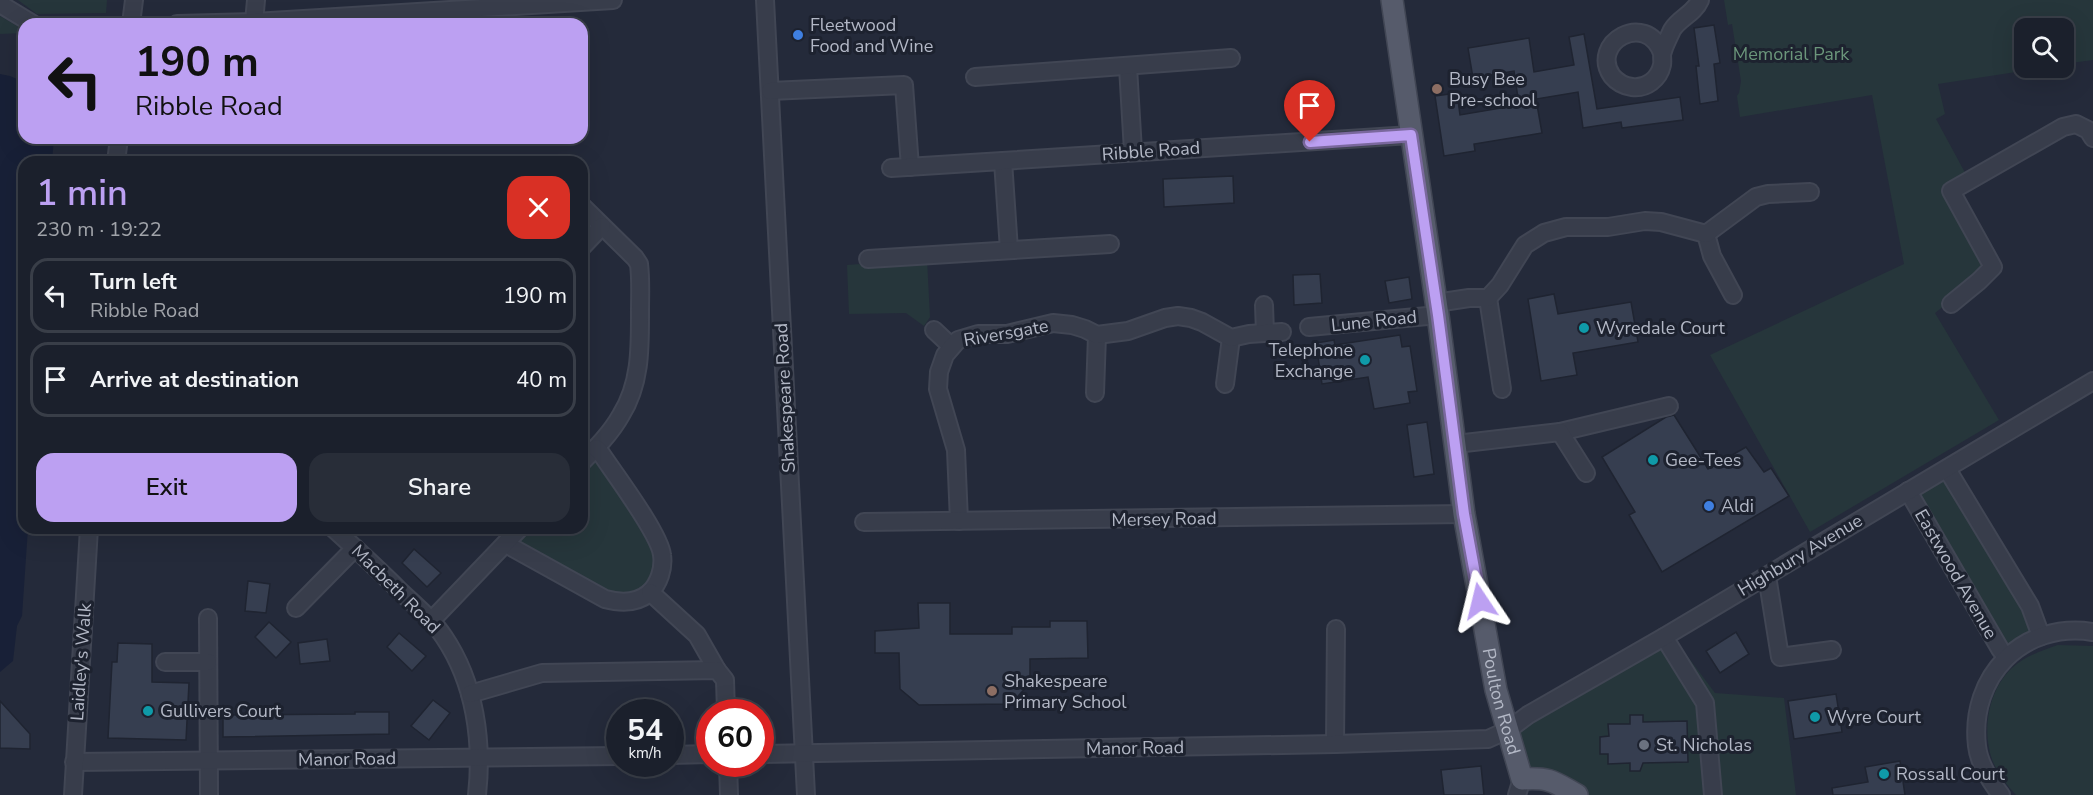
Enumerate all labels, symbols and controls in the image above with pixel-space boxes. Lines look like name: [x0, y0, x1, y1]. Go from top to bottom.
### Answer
place label: Fleetwood Food and Wine: [810, 13, 933, 58]
map controls: [2014, 18, 2074, 78]
button: search: [2014, 18, 2074, 78]
marker: Fleetwood Food and Wine: [791, 28, 805, 42]
text: 190 m: [135, 34, 259, 91]
icon: left: [36, 42, 114, 120]
park label: Memorial Park: [1733, 42, 1850, 66]
place label: Busy Bee Pre-school: [1449, 67, 1537, 112]
pin: [1284, 80, 1335, 142]
marker: Busy Bee Pre-school: [1430, 82, 1444, 96]
text: Ribble Road: [135, 88, 283, 125]
icon: arrive: [1293, 89, 1326, 122]
street label: Ribble Road: [1101, 136, 1201, 166]
text: 1 min: [36, 169, 128, 218]
button: close: [507, 176, 570, 239]
text: 230 m · 19:22: [36, 216, 162, 243]
text: Turn left: [90, 267, 177, 297]
icon: left: [39, 279, 72, 312]
text: 190 m: [503, 281, 567, 311]
text: Ribble Road: [90, 297, 199, 324]
street label: Lune Road: [1330, 305, 1418, 337]
street label: Riversgate: [962, 314, 1050, 352]
place label: Wyredale Court: [1596, 316, 1725, 340]
marker: Wyredale Court: [1577, 321, 1591, 335]
street label: Shakespeare Road: [769, 323, 801, 473]
place label: Telephone Exchange: [1269, 338, 1353, 383]
marker: Telephone Exchange: [1358, 353, 1372, 367]
icon: arrive: [39, 363, 72, 396]
text: Arrive at destination: [90, 365, 299, 395]
text: 40 m: [516, 365, 567, 395]
place label: Gee-Tees: [1665, 448, 1742, 472]
button: Exit: [36, 453, 297, 522]
button: Share: [309, 453, 570, 522]
marker: Gee-Tees: [1646, 453, 1660, 467]
place label: Aldi: [1721, 494, 1754, 518]
marker: Aldi: [1702, 499, 1716, 513]
street label: Eastwood Avenue: [1909, 505, 2003, 643]
street label: Mersey Road: [1111, 506, 1217, 532]
street label: Highbury Avenue: [1733, 508, 1867, 602]
street label: Macbeth Road: [346, 539, 446, 639]
position arrow: [1448, 569, 1512, 633]
street label: Laidley's Walk: [65, 601, 97, 722]
street label: Poulton Road: [1477, 646, 1526, 757]
place label: Shakespeare Primary School: [1004, 669, 1127, 714]
marker: Shakespeare Primary School: [985, 684, 999, 698]
place label: Gullivers Court: [160, 699, 282, 723]
speed limit sign: 60: [696, 699, 774, 777]
marker: Gullivers Court: [141, 704, 155, 718]
place label: Wyre Court: [1827, 705, 1922, 729]
text: 54: [627, 710, 663, 751]
marker: Wyre Court: [1808, 710, 1822, 724]
place label: St. Nicholas: [1656, 733, 1752, 757]
street label: Manor Road: [1086, 735, 1184, 761]
marker: St. Nicholas: [1637, 738, 1651, 752]
text: km/h: [628, 743, 662, 763]
street label: Manor Road: [298, 746, 396, 772]
place label: Rossall Court: [1896, 762, 2005, 786]
marker: Rossall Court: [1877, 767, 1891, 781]

